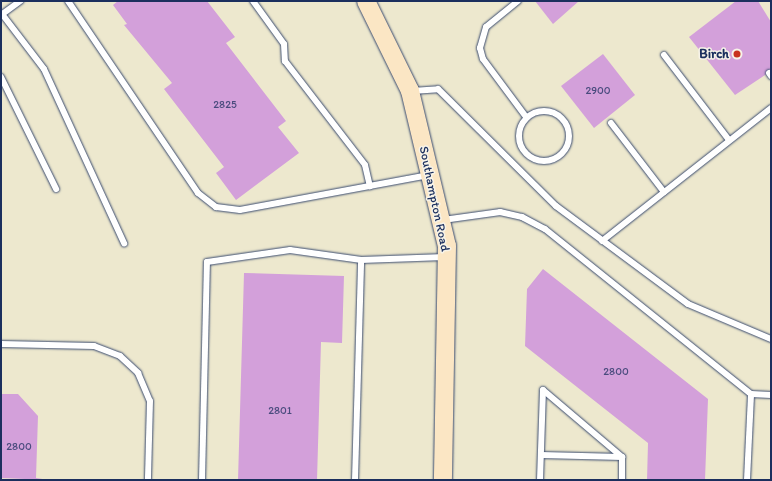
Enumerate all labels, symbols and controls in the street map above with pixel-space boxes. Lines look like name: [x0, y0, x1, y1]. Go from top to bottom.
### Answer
place label: Birch: [699, 46, 729, 62]
marker: Birch: [732, 49, 742, 59]
house number: 2900: [585, 84, 611, 98]
house number: 2825: [213, 98, 237, 112]
street label: Southampton Road: [415, 145, 453, 253]
house number: 2800: [603, 365, 629, 379]
house number: 2801: [268, 404, 292, 418]
house number: 2800: [6, 440, 32, 454]

